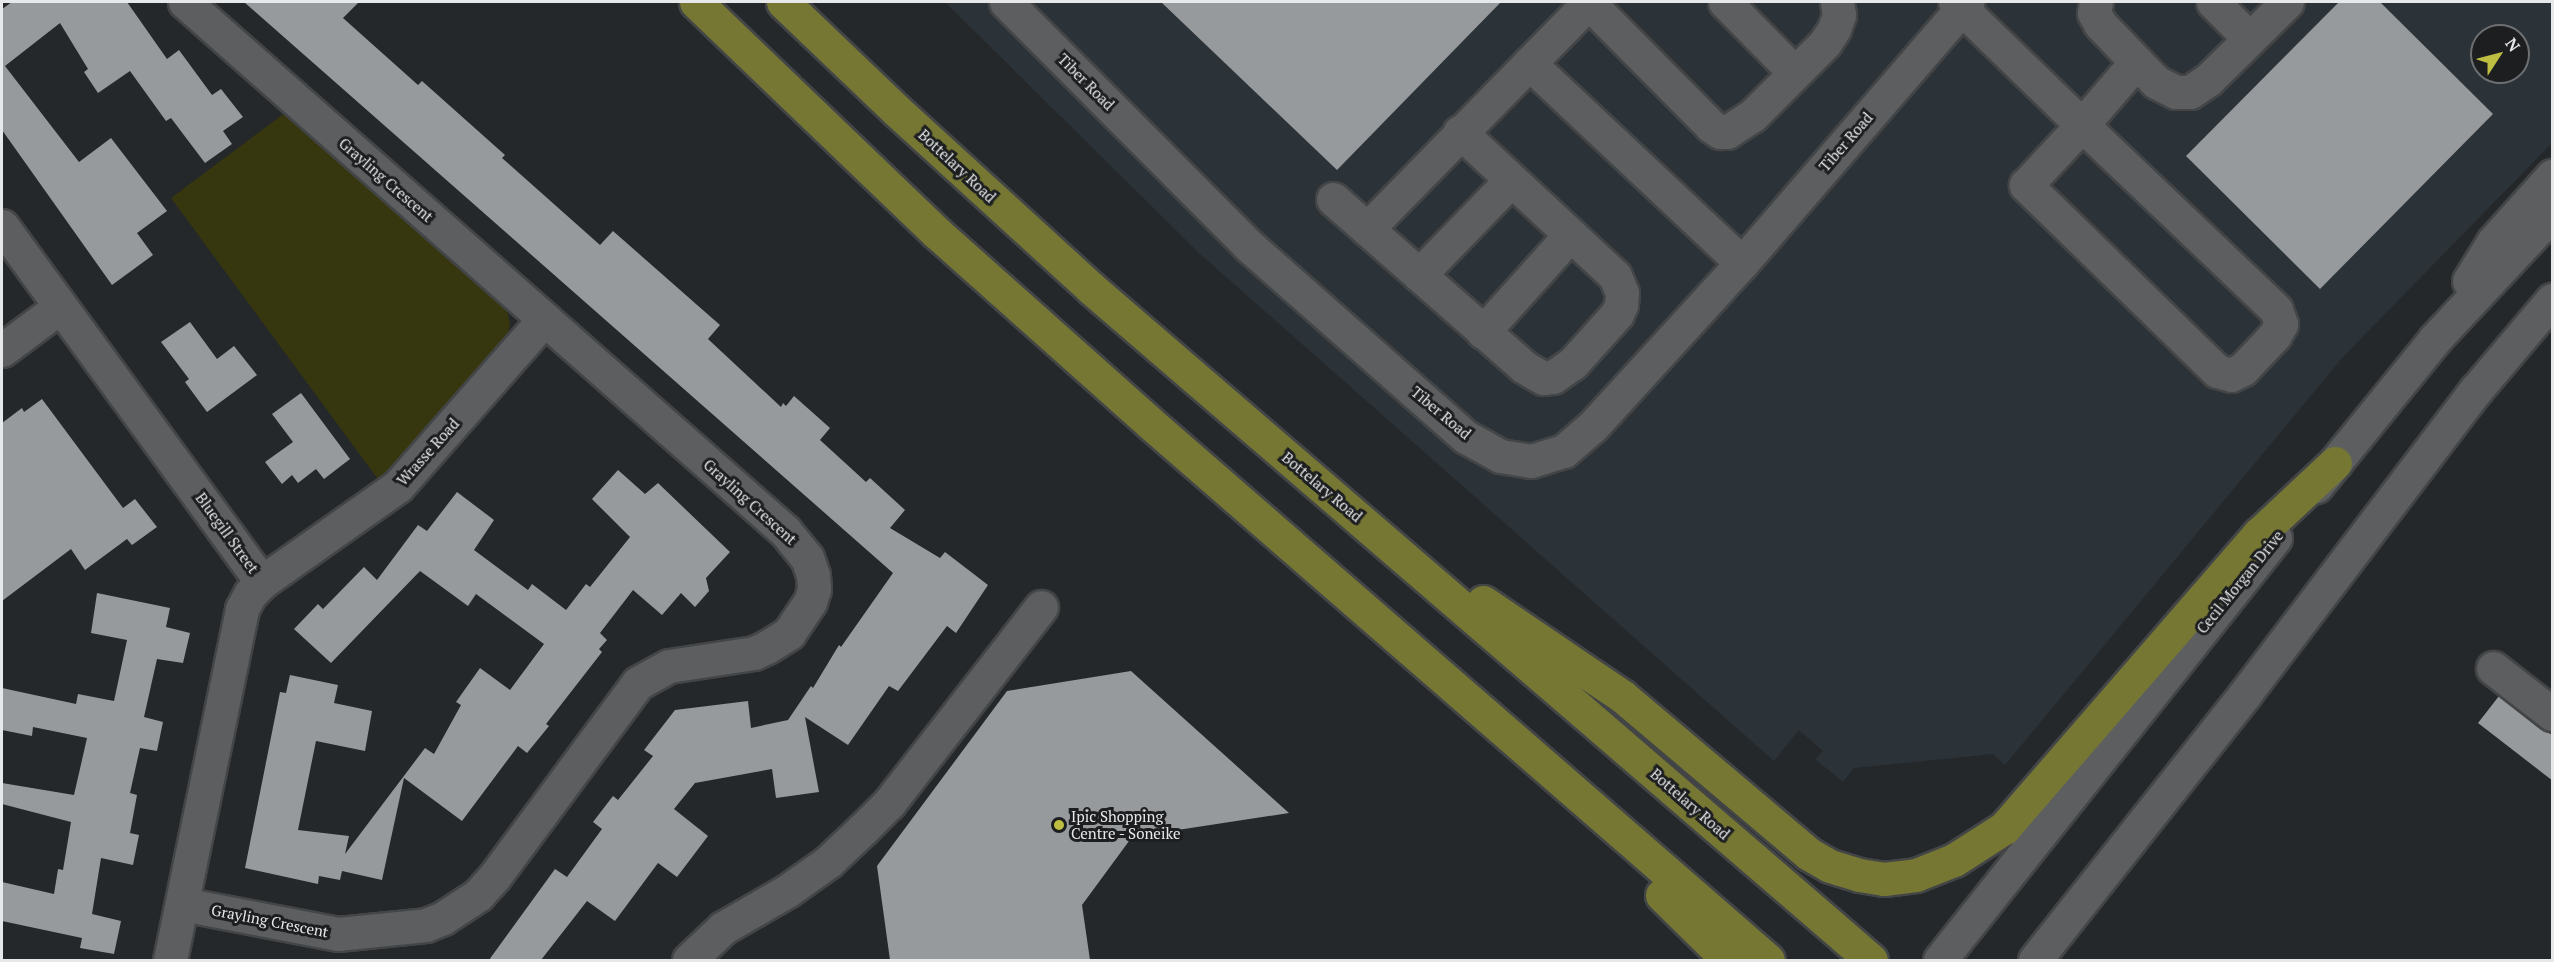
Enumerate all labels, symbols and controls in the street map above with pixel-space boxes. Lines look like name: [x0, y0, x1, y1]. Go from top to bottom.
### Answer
north arrow: [2470, 24, 2530, 84]
text: N: [2500, 33, 2525, 56]
street label: Tiber Road: [1054, 50, 1118, 114]
street label: Tiber Road: [1815, 109, 1877, 175]
street label: Bottelary Road: [915, 126, 999, 206]
street label: Grayling Crescent: [335, 134, 437, 226]
street label: Tiber Road: [1407, 383, 1475, 443]
street label: Wrasse Road: [393, 415, 463, 489]
street label: Bottelary Road: [1278, 448, 1366, 526]
street label: Grayling Crescent: [700, 456, 800, 548]
street label: Bluegill Street: [192, 489, 262, 577]
street label: Cecil Morgan Drive: [2193, 527, 2287, 637]
street label: Bottelary Road: [1647, 765, 1733, 843]
place label: Ipic Shopping Centre - Soneike: [1071, 807, 1182, 842]
marker: Ipic Shopping Centre - Soneike: [1052, 818, 1066, 832]
street label: Grayling Crescent: [210, 901, 330, 941]

